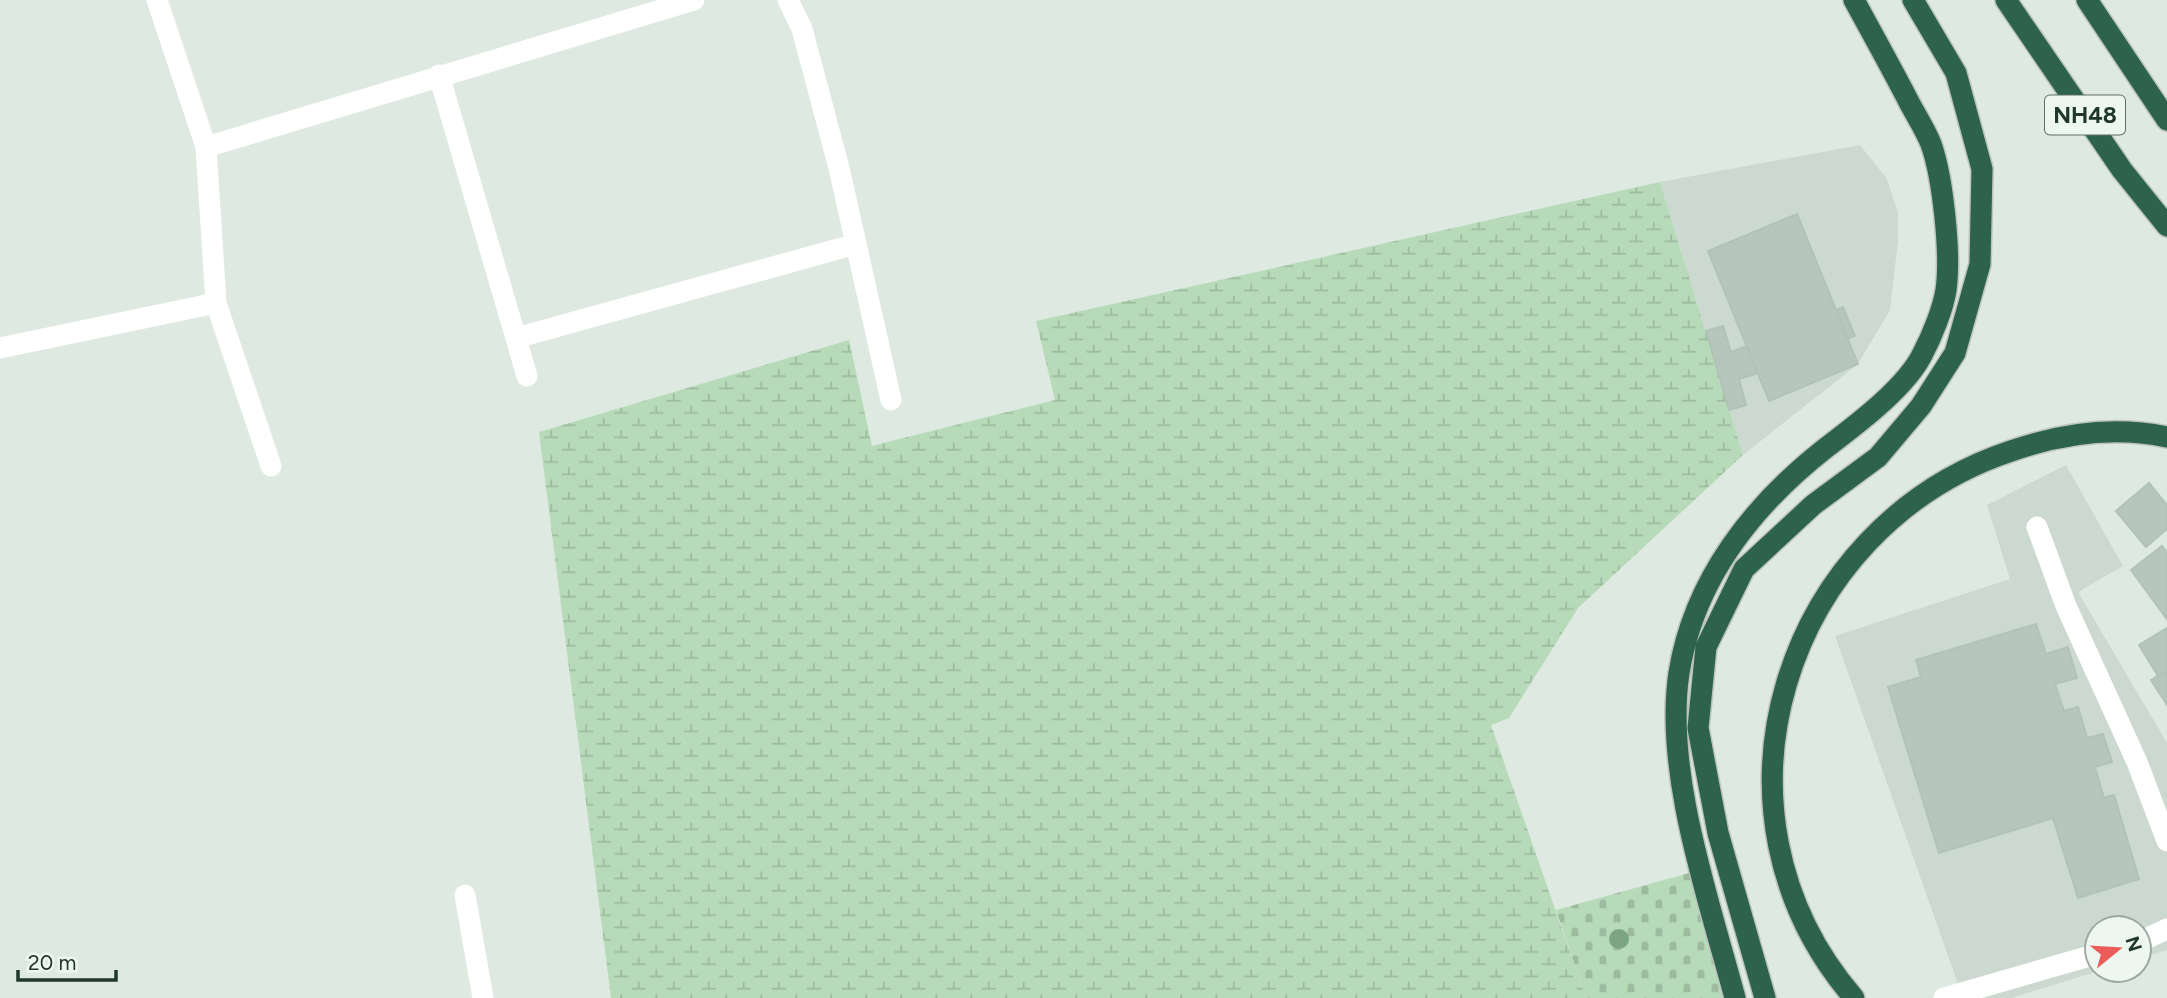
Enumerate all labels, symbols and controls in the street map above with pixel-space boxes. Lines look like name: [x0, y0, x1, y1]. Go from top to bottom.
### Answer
road number: NH48: [2045, 96, 2125, 134]
north arrow: [2083, 914, 2153, 984]
text: N: [2120, 933, 2147, 954]
scale bar: [18, 939, 116, 983]
text: 20 m: [28, 950, 76, 975]

